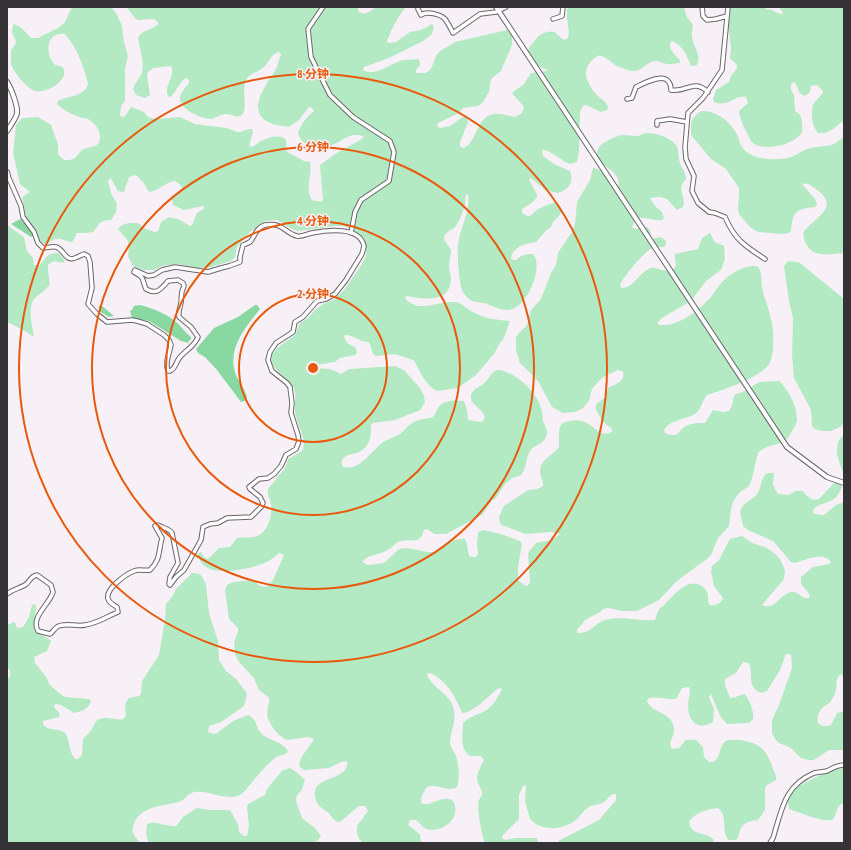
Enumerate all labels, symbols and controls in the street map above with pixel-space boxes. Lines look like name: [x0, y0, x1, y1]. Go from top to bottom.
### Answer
text: 8 分钟: [297, 66, 329, 81]
text: 6 分钟: [297, 139, 329, 154]
text: 4 分钟: [297, 213, 329, 228]
text: 2 分钟: [297, 286, 329, 301]
centre of rings: [306, 361, 320, 375]

